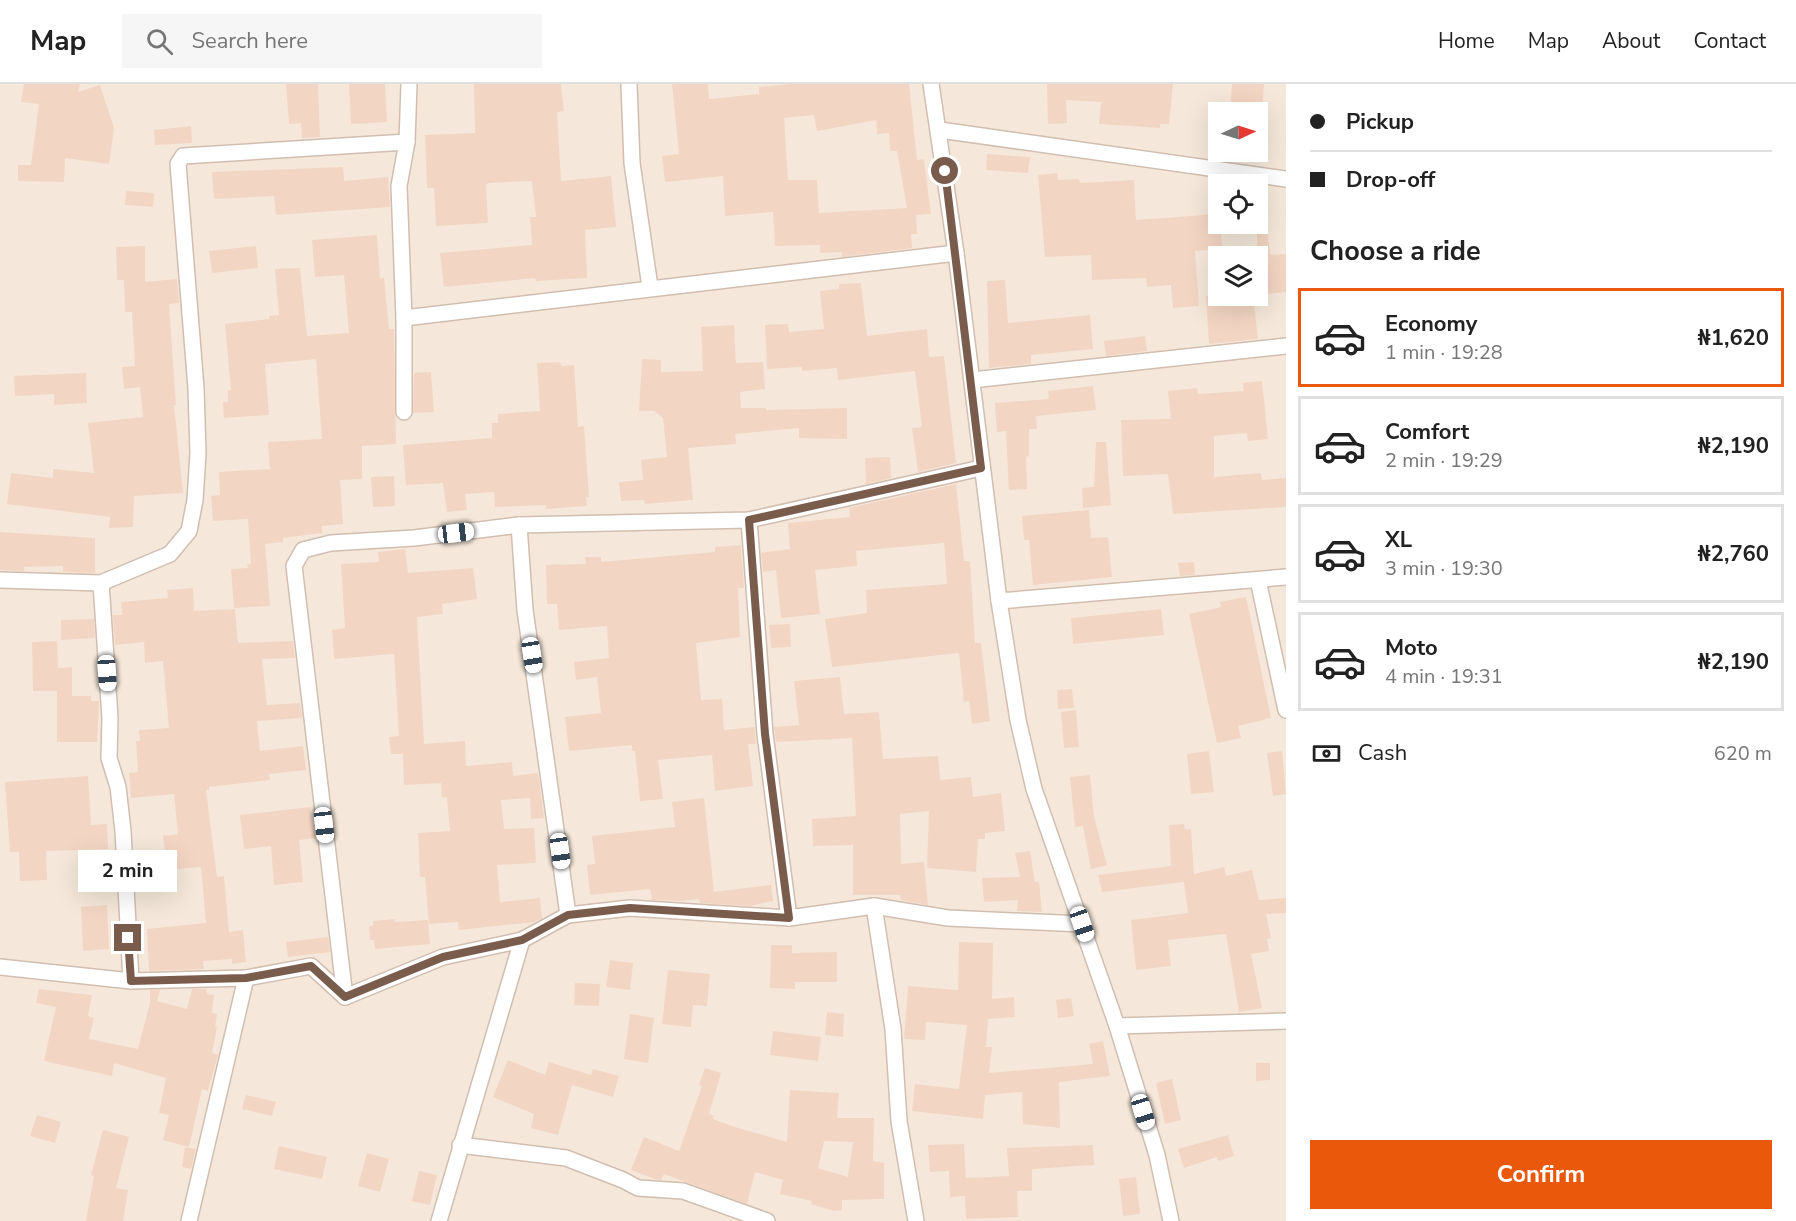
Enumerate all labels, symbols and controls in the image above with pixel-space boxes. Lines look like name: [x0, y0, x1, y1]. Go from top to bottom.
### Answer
search box: [122, 14, 542, 68]
text: Map: [30, 22, 86, 60]
icon: search: [143, 25, 176, 58]
text: Search here: [191, 26, 308, 56]
text: Home: [1438, 27, 1495, 55]
text: Map: [1528, 27, 1569, 55]
text: About: [1602, 27, 1660, 55]
text: Contact: [1693, 27, 1766, 55]
north arrow: [1208, 102, 1268, 162]
map controls: [1208, 102, 1268, 306]
text: Pickup: [1346, 107, 1414, 137]
route start: [931, 157, 958, 184]
text: Drop-off: [1346, 165, 1435, 195]
button: locate: [1208, 174, 1268, 234]
text: Choose a ride: [1310, 233, 1481, 270]
button: layers: [1208, 246, 1268, 306]
text: Economy: [1385, 309, 1477, 339]
icon: car: [1313, 311, 1367, 365]
text: ₦1,620: [1698, 323, 1769, 353]
text: 1 min · 19:28: [1385, 339, 1503, 366]
text: Comfort: [1385, 417, 1469, 447]
icon: car: [1313, 419, 1367, 473]
text: ₦2,190: [1698, 431, 1769, 461]
text: 2 min · 19:29: [1385, 447, 1503, 474]
car: [437, 522, 475, 544]
text: XL: [1385, 525, 1412, 555]
icon: car: [1313, 527, 1367, 581]
text: ₦2,760: [1698, 539, 1769, 569]
text: 3 min · 19:30: [1385, 555, 1503, 582]
text: Moto: [1385, 633, 1438, 663]
icon: car: [1313, 635, 1367, 689]
car: [520, 636, 544, 674]
text: ₦2,190: [1698, 647, 1769, 677]
car: [97, 654, 117, 692]
text: 4 min · 19:31: [1385, 663, 1503, 690]
icon: cash: [1310, 737, 1343, 770]
text: Cash: [1358, 738, 1407, 768]
text: 620 m: [1714, 740, 1772, 767]
car: [313, 806, 335, 844]
car: [549, 832, 571, 870]
callout: 2 min: [78, 851, 178, 893]
text: 2 min: [102, 857, 153, 884]
car: [1068, 904, 1096, 944]
route end: [114, 924, 141, 951]
car: [1129, 1092, 1157, 1132]
button: Confirm: [1310, 1140, 1772, 1209]

